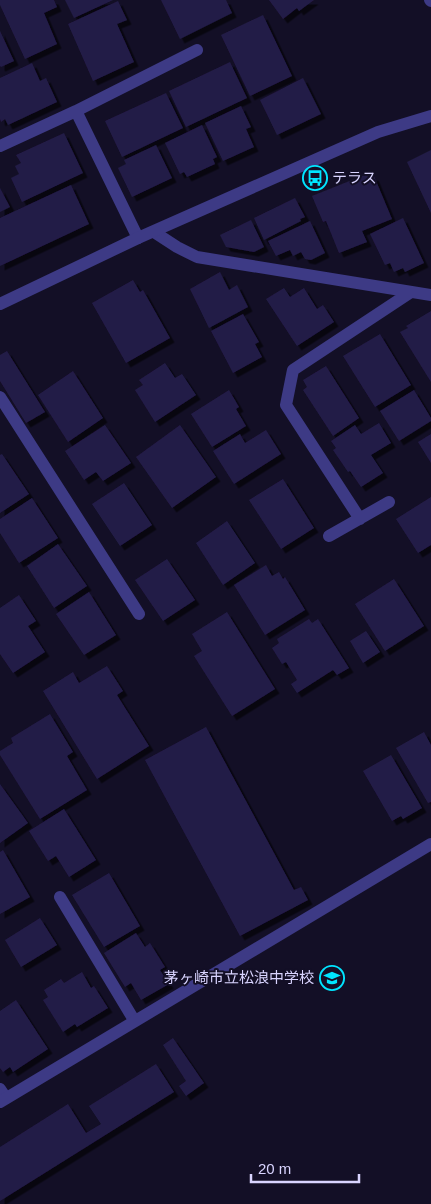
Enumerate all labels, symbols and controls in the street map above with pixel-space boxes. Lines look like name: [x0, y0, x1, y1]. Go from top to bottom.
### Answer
bus stop icon: テラス: [302, 165, 328, 191]
place label: テラス: [332, 169, 377, 186]
school or university icon: 茅ヶ崎市立松浪中学校: [319, 965, 345, 991]
place label: 茅ヶ崎市立松浪中学校: [164, 969, 314, 986]
scale bar: [251, 1152, 358, 1184]
text: 20 m: [258, 1160, 291, 1177]

